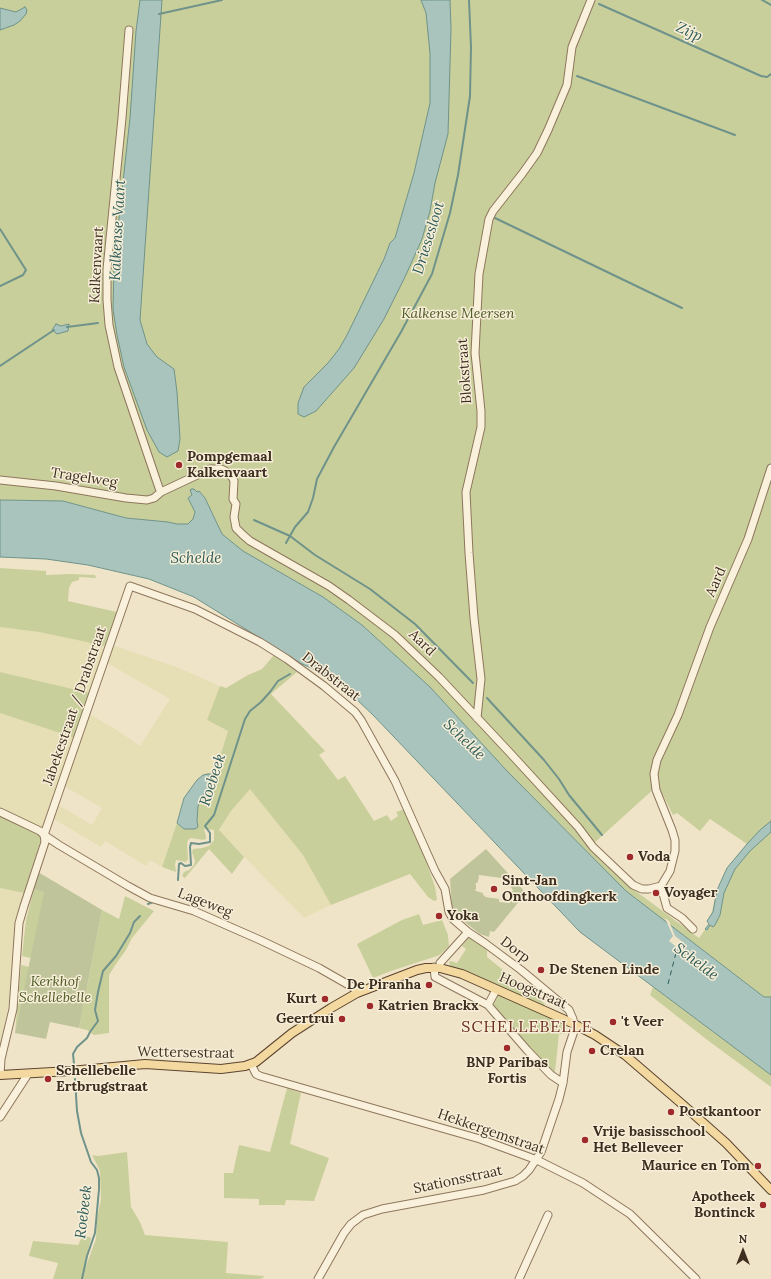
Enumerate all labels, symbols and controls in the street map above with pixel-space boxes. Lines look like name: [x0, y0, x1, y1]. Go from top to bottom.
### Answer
water label: Zijp: [673, 18, 705, 46]
water label: Kalkense Vaart: [106, 179, 130, 281]
water label: Driesesloot: [409, 199, 449, 277]
street label: Kalkenvaart: [87, 226, 107, 304]
park label: Kalkense Meersen: [401, 306, 515, 322]
street label: Blokstraat: [454, 338, 476, 404]
place label: Pompgemaal Kalkenvaart: [187, 449, 272, 482]
marker: Pompgemaal Kalkenvaart: [174, 460, 184, 470]
street label: Tragelweg: [49, 464, 119, 492]
water label: Schelde: [170, 550, 222, 568]
street label: Aard: [702, 565, 730, 599]
street label: Jabekestraat / Drabstraat: [40, 624, 110, 788]
street label: Aard: [405, 626, 439, 660]
street label: Drabstraat: [298, 649, 364, 705]
water label: Schelde: [439, 716, 489, 764]
water label: Roebeek: [196, 752, 230, 808]
place label: Voda: [638, 849, 670, 865]
marker: Voda: [625, 852, 635, 862]
place label: Sint-Jan Onthoofdingkerk: [502, 873, 617, 906]
marker: Sint-Jan Onthoofdingkerk: [489, 884, 499, 894]
street label: Lageweg: [175, 885, 235, 921]
place label: Voyager: [664, 885, 718, 901]
marker: Voyager: [651, 888, 661, 898]
place label: Yoka: [447, 908, 479, 924]
marker: Yoka: [434, 911, 444, 921]
street label: Dorp: [497, 933, 533, 967]
water label: Schelde: [670, 939, 722, 985]
place label: De Stenen Linde: [549, 962, 659, 978]
marker: De Stenen Linde: [536, 965, 546, 975]
street label: Hoogstraat: [496, 969, 570, 1013]
park label: Kerkhof Schellebelle: [19, 974, 91, 1006]
place label: De Piranha: [347, 977, 421, 993]
marker: De Piranha: [424, 980, 434, 990]
place label: Kurt: [286, 991, 317, 1007]
marker: Kurt: [320, 994, 330, 1004]
place label: Katrien Brackx: [378, 998, 479, 1014]
marker: Katrien Brackx: [365, 1001, 375, 1011]
place label: Geertrui: [276, 1011, 334, 1027]
marker: Geertrui: [337, 1014, 347, 1024]
place label: 't Veer: [621, 1014, 664, 1030]
district label: SCHELLEBELLE: [461, 1017, 593, 1037]
marker: 't Veer: [608, 1017, 618, 1027]
marker: BNP Paribas Fortis: [502, 1043, 512, 1053]
place label: Crelan: [600, 1043, 644, 1059]
street label: Wettersestraat: [137, 1044, 235, 1062]
marker: Crelan: [587, 1046, 597, 1056]
place label: BNP Paribas Fortis: [466, 1055, 548, 1088]
place label: Schellebelle Ertbrugstraat: [56, 1063, 148, 1096]
marker: Schellebelle Ertbrugstraat: [43, 1074, 53, 1084]
place label: Postkantoor: [679, 1104, 761, 1120]
street label: Hekkergemstraat: [435, 1106, 547, 1158]
marker: Postkantoor: [666, 1107, 676, 1117]
place label: Vrije basisschool Het Belleveer: [593, 1124, 705, 1156]
marker: Vrije basisschool Het Belleveer: [580, 1135, 590, 1145]
place label: Maurice en Tom: [641, 1158, 750, 1174]
marker: Maurice en Tom: [753, 1161, 763, 1171]
street label: Stationsstraat: [412, 1162, 504, 1198]
water label: Roebeek: [72, 1184, 96, 1240]
place label: Apotheek Bontinck: [692, 1189, 755, 1222]
marker: Apotheek Bontinck: [758, 1200, 768, 1210]
north arrow: [723, 1231, 763, 1271]
text: N: [739, 1232, 747, 1246]

